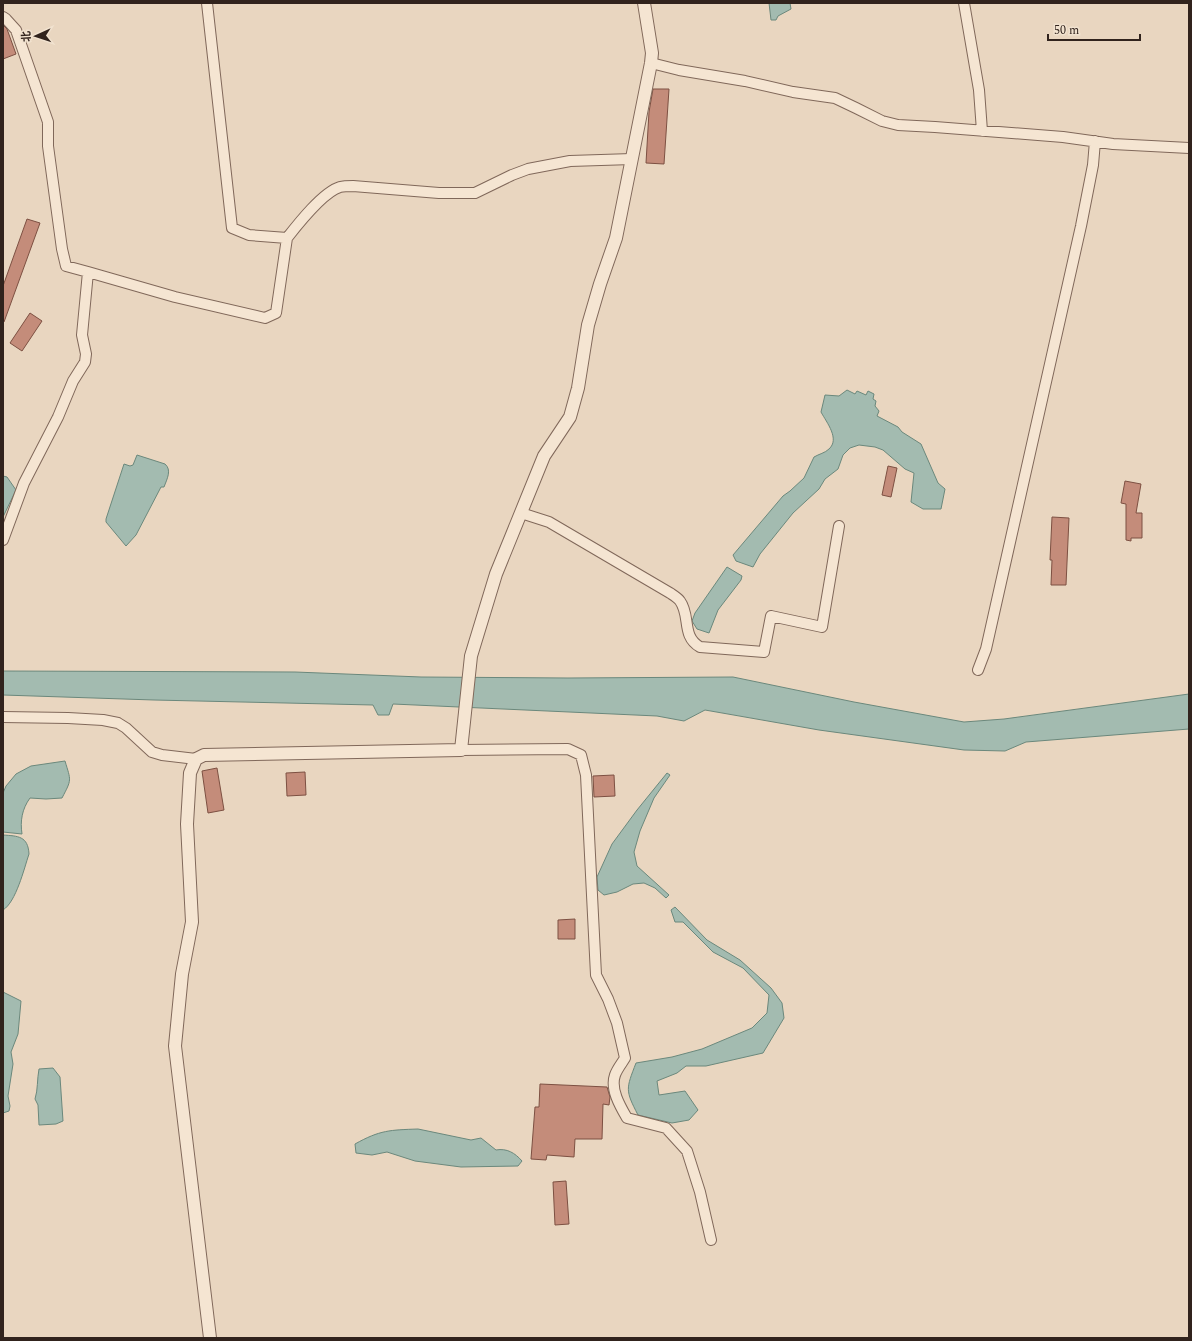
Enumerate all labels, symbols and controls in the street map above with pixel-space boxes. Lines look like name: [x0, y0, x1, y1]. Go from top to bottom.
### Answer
north arrow: [16, 16, 56, 56]
scale bar: [1048, 16, 1140, 42]
text: 50 m: [1054, 21, 1079, 40]
text: 北: [18, 31, 35, 42]

